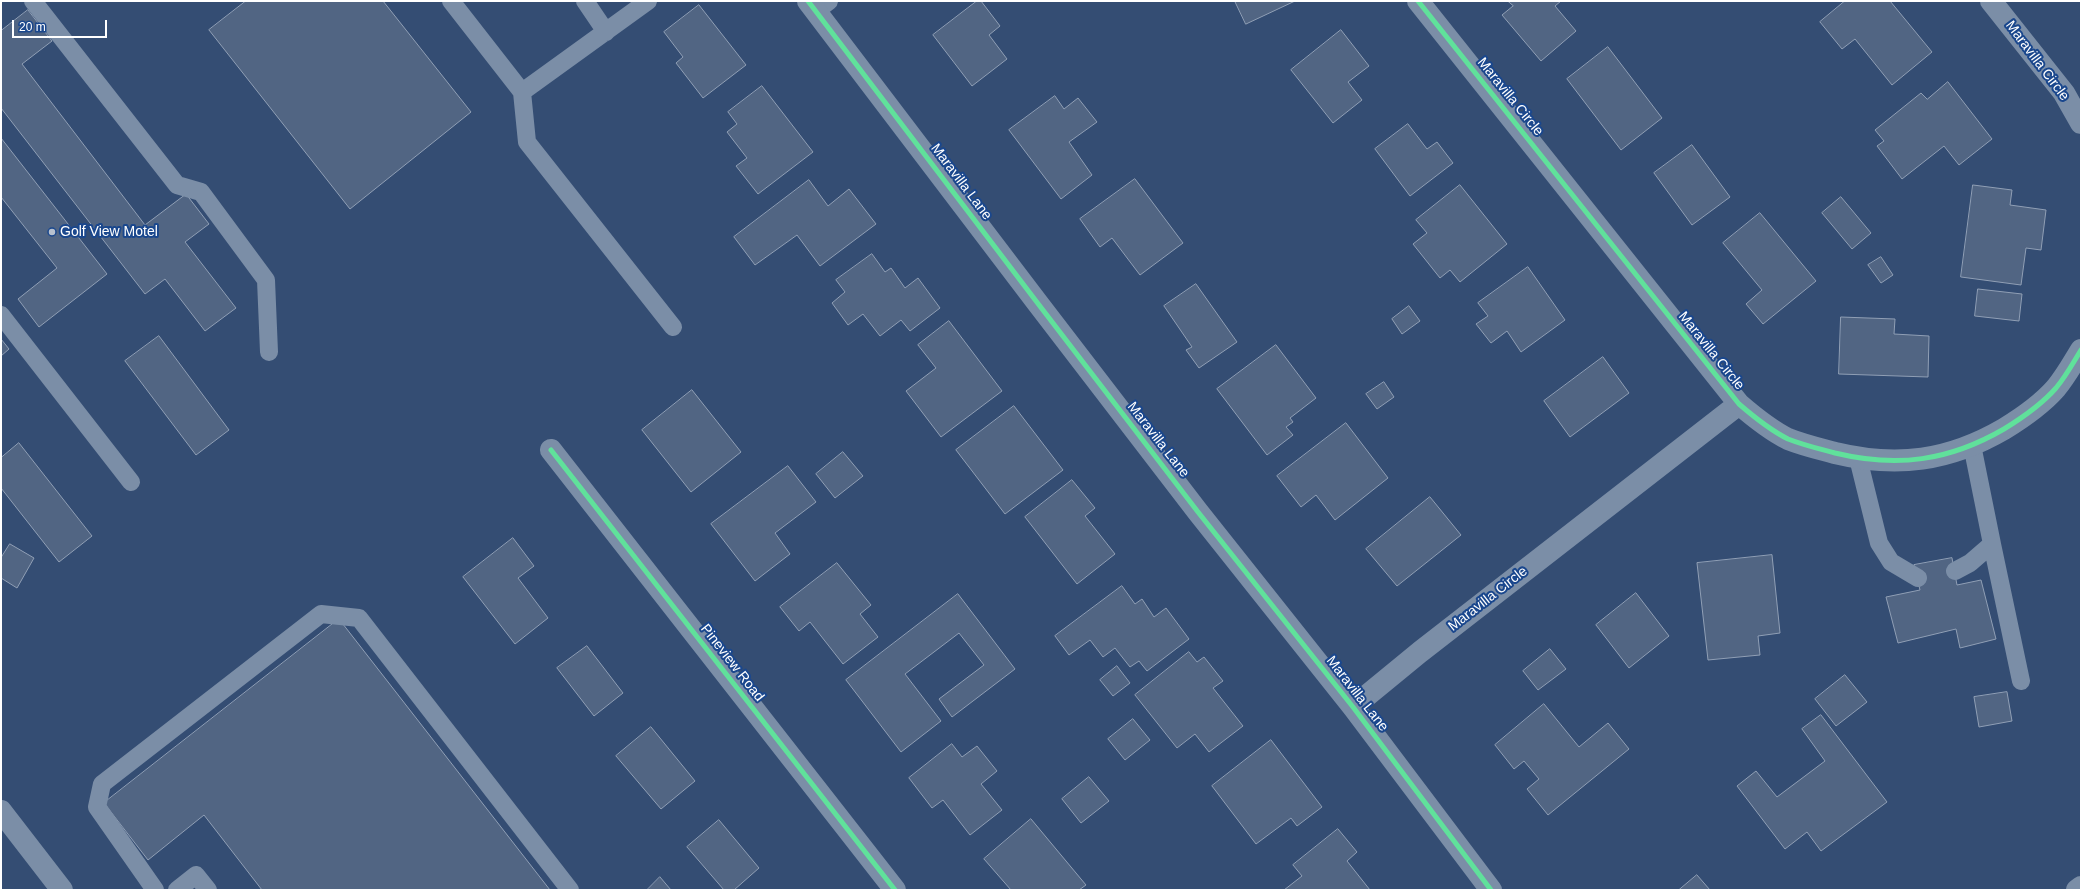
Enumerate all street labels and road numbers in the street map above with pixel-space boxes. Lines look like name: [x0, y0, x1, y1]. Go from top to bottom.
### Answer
street label: Maravilla Circle: [2001, 18, 2073, 104]
street label: Maravilla Circle: [1473, 55, 1547, 139]
street label: Maravilla Lane: [927, 141, 995, 223]
street label: Maravilla Circle: [1674, 309, 1748, 393]
street label: Maravilla Lane: [1123, 399, 1193, 481]
street label: Maravilla Circle: [1445, 563, 1531, 635]
street label: Pineview Road: [697, 621, 767, 705]
street label: Maravilla Lane: [1322, 653, 1392, 735]

